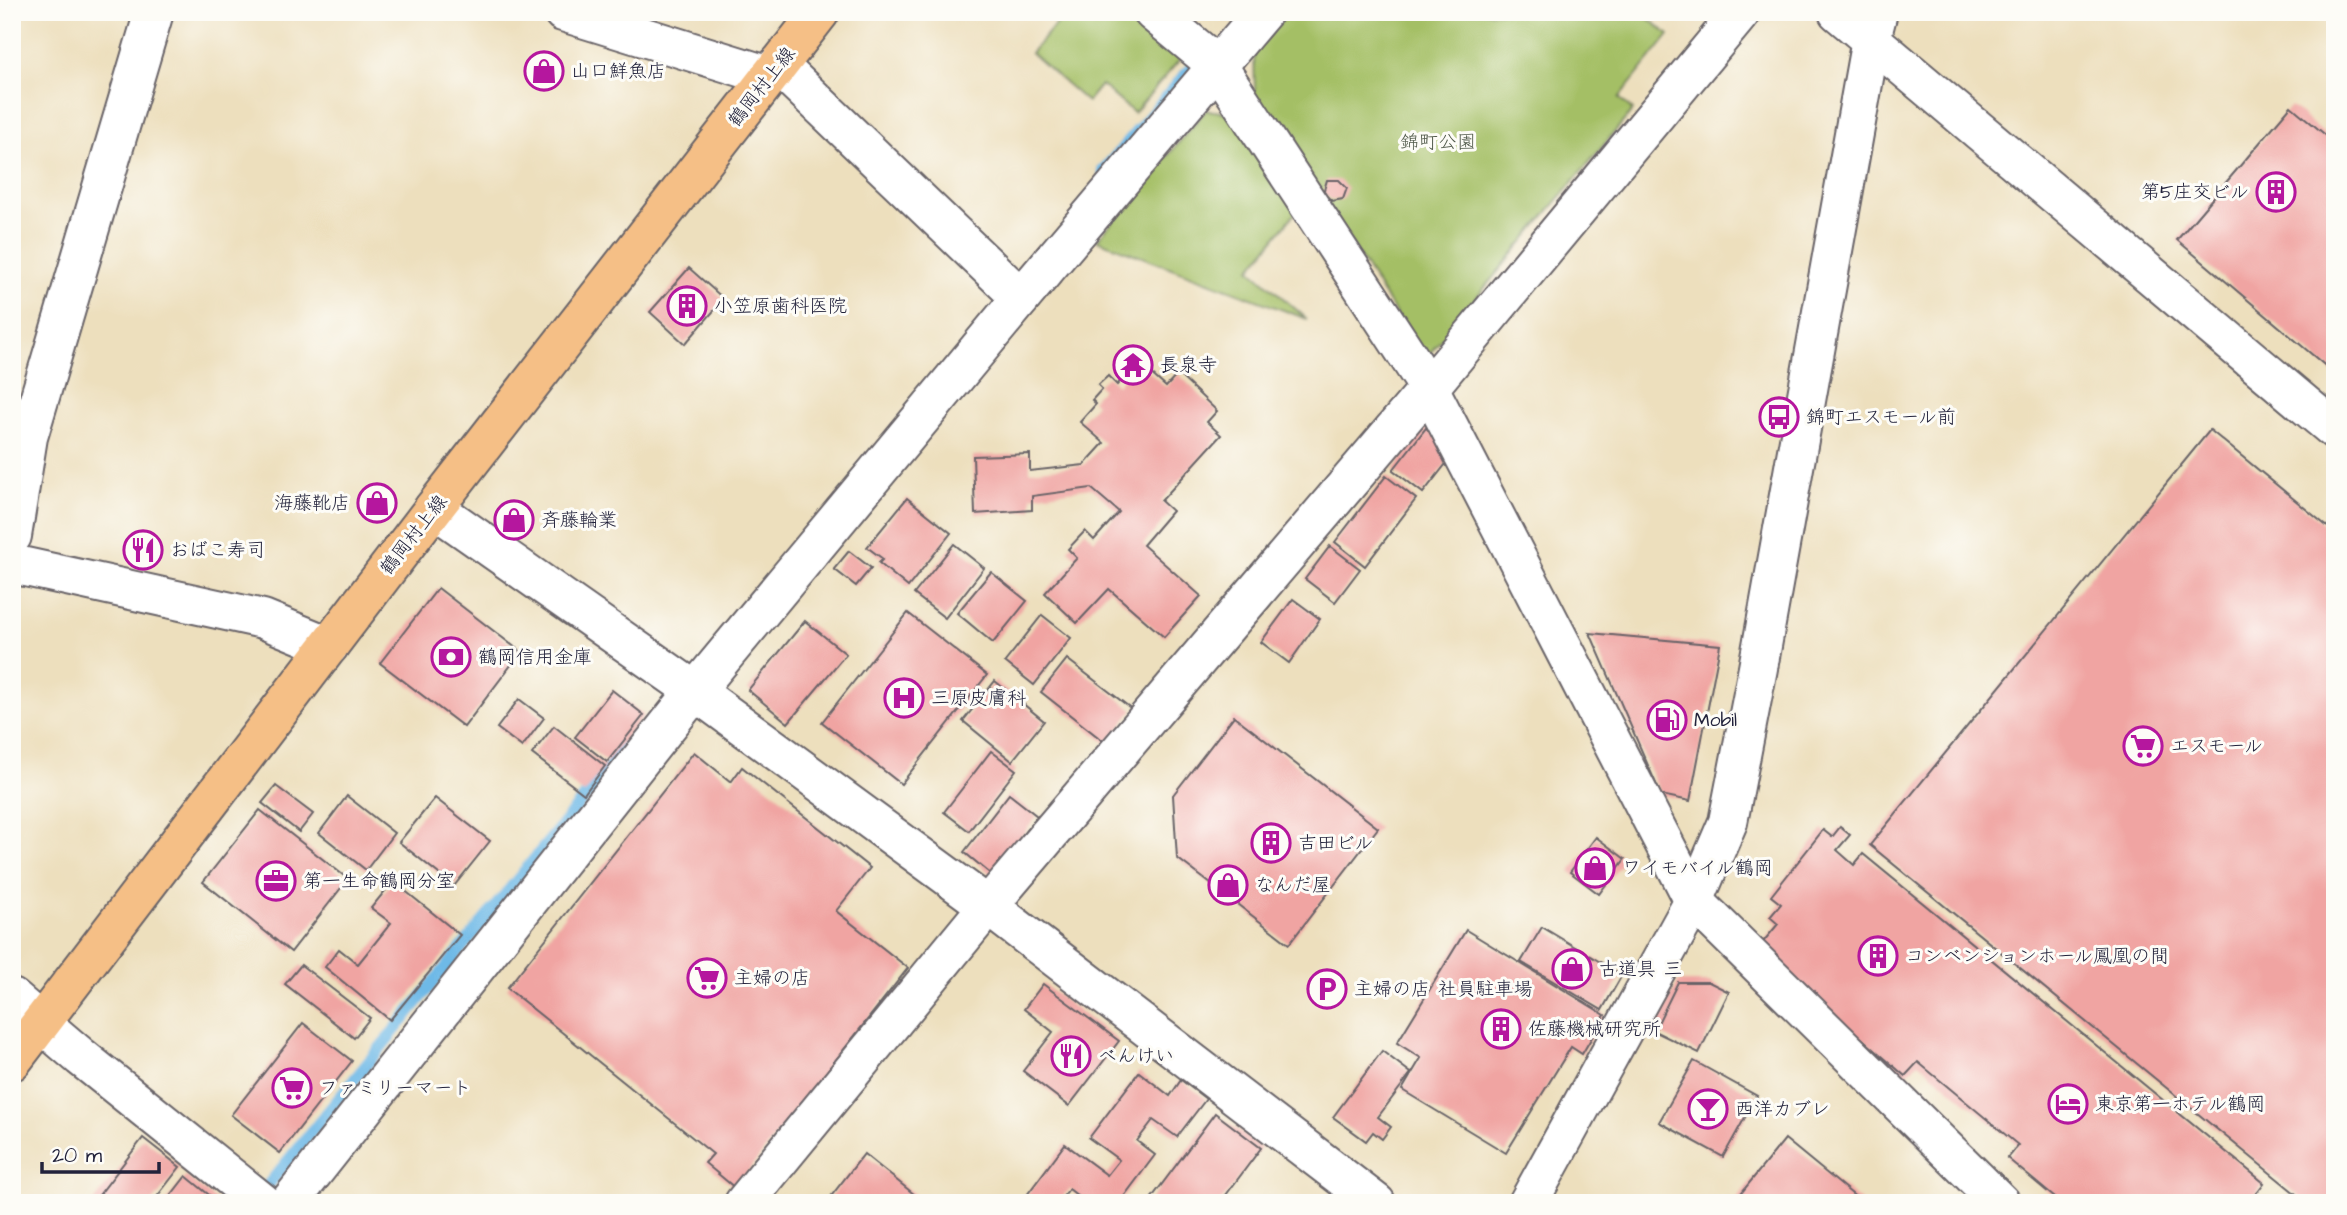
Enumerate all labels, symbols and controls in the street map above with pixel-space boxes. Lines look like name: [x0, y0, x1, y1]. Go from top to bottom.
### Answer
street label: 鶴岡村上線: [722, 41, 802, 133]
shop icon: 山口鮮魚店: [523, 50, 565, 92]
place label: 山口鮮魚店: [571, 58, 666, 85]
park label: 錦町公園: [1400, 129, 1476, 156]
building icon: 第5庄交ビル: [2255, 171, 2297, 213]
place label: 第5庄交ビル: [2141, 179, 2249, 206]
building icon: 小笠原歯科医院: [666, 285, 708, 327]
place label: 小笠原歯科医院: [714, 293, 847, 320]
temple icon: 長泉寺: [1112, 344, 1154, 386]
place label: 長泉寺: [1160, 352, 1217, 379]
bus stop icon: 錦町エスモール前: [1758, 396, 1800, 438]
place label: 錦町エスモール前: [1806, 404, 1956, 431]
shop icon: 海藤靴店: [356, 482, 398, 524]
street label: 鶴岡村上線: [374, 489, 454, 581]
place label: 海藤靴店: [274, 490, 350, 517]
shop icon: 斉藤輪業: [493, 499, 535, 541]
place label: 斉藤輪業: [541, 507, 617, 534]
restaurant icon: おばこ寿司: [122, 529, 164, 571]
place label: おばこ寿司: [170, 537, 265, 564]
bank icon: 鶴岡信用金庫: [430, 636, 472, 678]
place label: 鶴岡信用金庫: [478, 644, 592, 671]
hospital icon: 三原皮膚科: [883, 677, 925, 719]
place label: 三原皮膚科: [931, 685, 1026, 712]
fuel station icon: Mobil: [1646, 699, 1688, 741]
place label: Mobil: [1694, 707, 1737, 734]
supermarket icon: エスモール: [2122, 725, 2164, 767]
place label: エスモール: [2170, 733, 2263, 760]
building icon: 吉田ビル: [1250, 822, 1292, 864]
place label: 吉田ビル: [1298, 830, 1374, 857]
shop icon: ワイモバイル鶴岡: [1574, 847, 1616, 889]
place label: ワイモバイル鶴岡: [1622, 855, 1773, 882]
office icon: 第一生命鶴岡分室: [255, 860, 297, 902]
shop icon: なんだ屋: [1207, 864, 1249, 906]
place label: 第一生命鶴岡分室: [303, 868, 455, 895]
place label: なんだ屋: [1255, 872, 1331, 899]
building icon: コンベンションホール鳳凰の間: [1857, 935, 1899, 977]
place label: コンベンションホール鳳凰の間: [1905, 943, 2169, 970]
shop icon: 古道具 三: [1551, 948, 1593, 990]
place label: 古道具 三: [1599, 956, 1683, 983]
supermarket icon: 主婦の店: [686, 957, 728, 999]
place label: 主婦の店: [734, 965, 810, 992]
parking icon: 主婦の店 社員駐車場: [1306, 968, 1348, 1010]
place label: 主婦の店 社員駐車場: [1354, 976, 1533, 1003]
building icon: 佐藤機械研究所: [1480, 1008, 1522, 1050]
place label: 佐藤機械研究所: [1528, 1016, 1661, 1043]
restaurant icon: べんけい: [1050, 1035, 1092, 1077]
place label: べんけい: [1098, 1043, 1174, 1070]
supermarket icon: ファミリーマート: [271, 1067, 313, 1109]
place label: ファミリーマート: [319, 1075, 471, 1102]
hotel icon: 東京第一ホテル鶴岡: [2047, 1083, 2089, 1125]
bar icon: 西洋カブレ: [1687, 1088, 1729, 1130]
place label: 東京第一ホテル鶴岡: [2095, 1091, 2265, 1118]
place label: 西洋カブレ: [1735, 1096, 1830, 1123]
scale bar: [42, 1131, 159, 1175]
text: 20 m: [52, 1141, 103, 1170]

